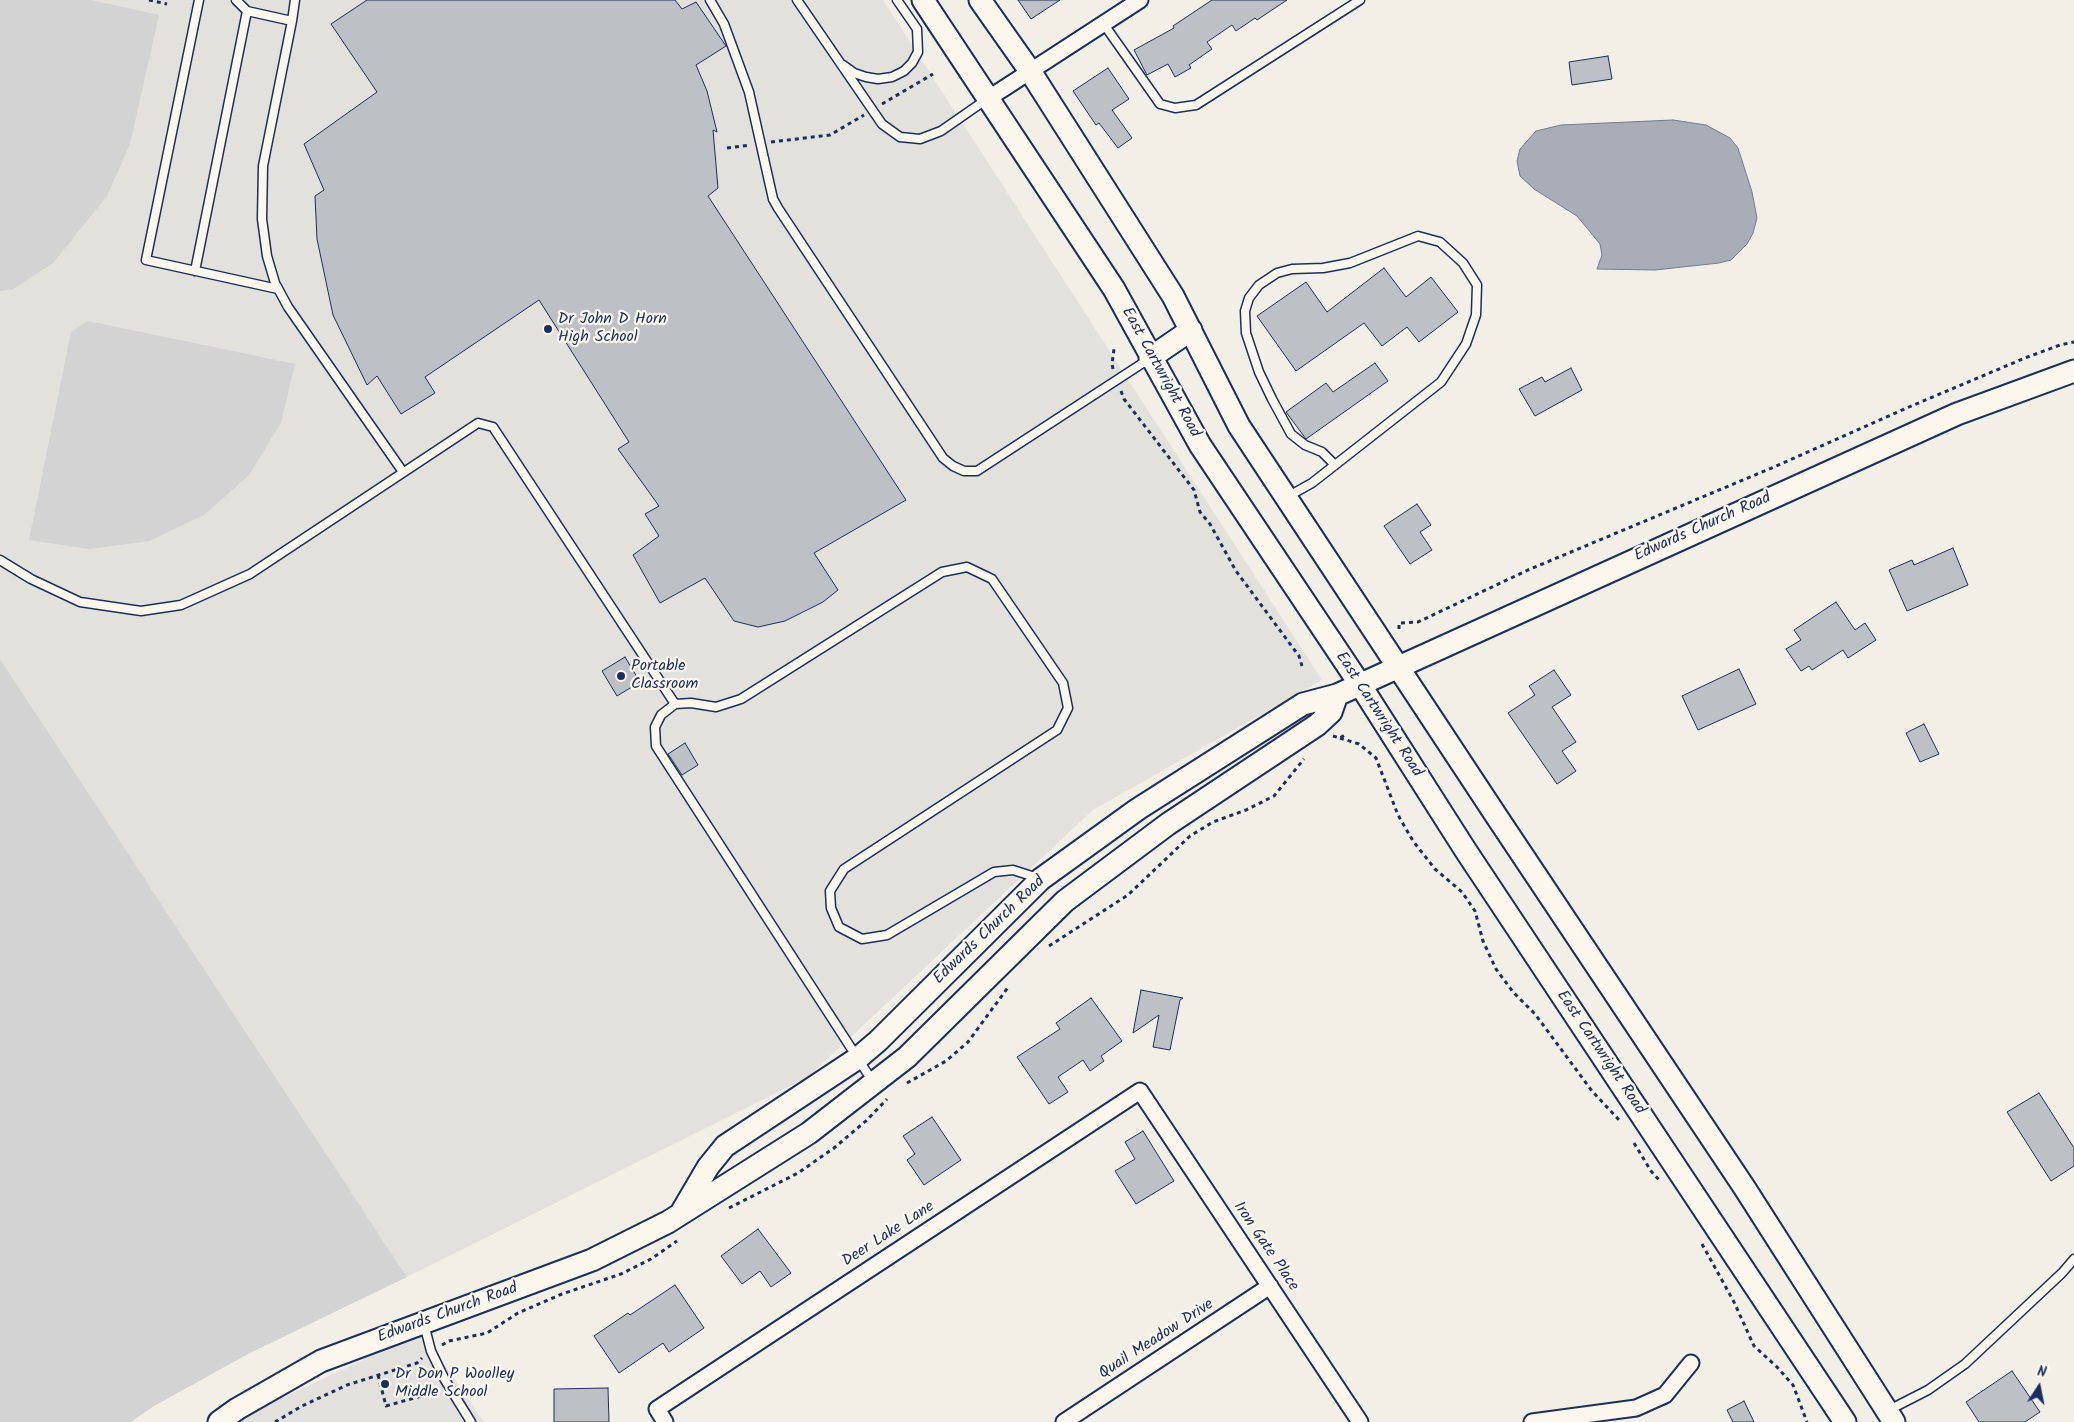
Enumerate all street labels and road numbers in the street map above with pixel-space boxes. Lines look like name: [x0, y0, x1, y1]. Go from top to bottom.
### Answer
street label: East Cartwright Road: [1116, 305, 1204, 441]
street label: Edwards Church Road: [1632, 489, 1774, 567]
street label: East Cartwright Road: [1330, 649, 1426, 781]
street label: Edwards Church Road: [930, 873, 1050, 989]
street label: East Cartwright Road: [1551, 987, 1649, 1119]
street label: Deer Lake Lane: [839, 1198, 939, 1272]
street label: Iron Gate Place: [1228, 1199, 1302, 1295]
street label: Edwards Church Road: [375, 1280, 521, 1348]
street label: Quail Meadow Drive: [1096, 1296, 1218, 1384]

